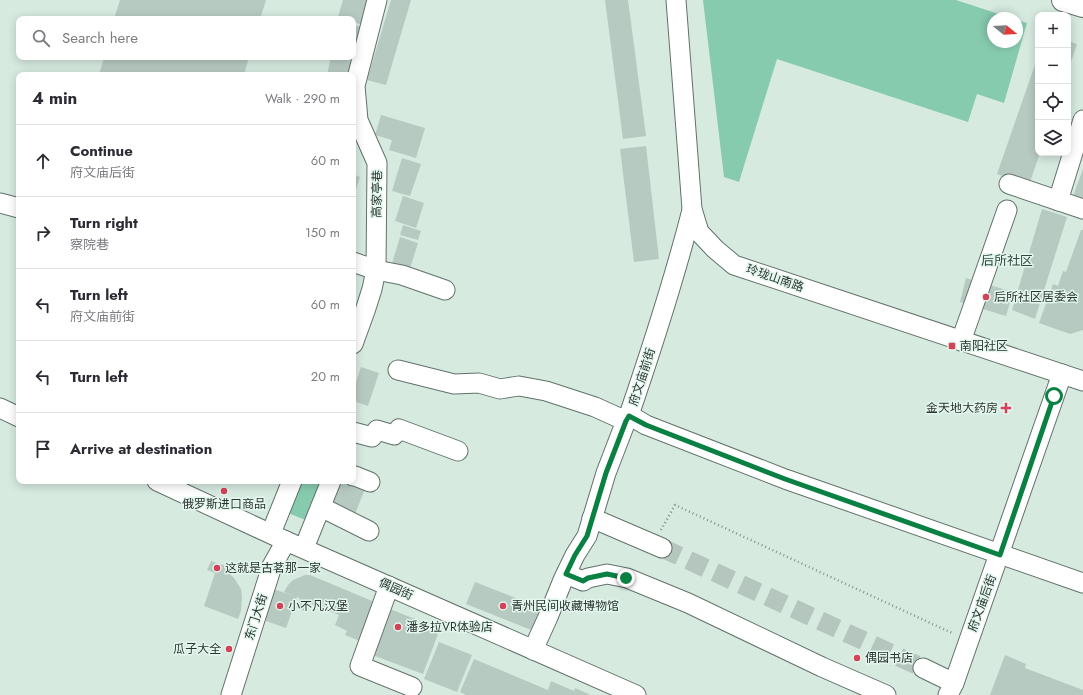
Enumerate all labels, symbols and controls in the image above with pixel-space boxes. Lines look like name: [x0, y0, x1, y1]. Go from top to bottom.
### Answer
north arrow: [987, 12, 1023, 48]
map controls: [1035, 12, 1071, 156]
button: +: [1035, 12, 1071, 48]
search box: [16, 16, 356, 60]
icon: search: [30, 27, 52, 49]
text: Search here: [62, 27, 138, 49]
button: −: [1035, 48, 1071, 84]
button: locate: [1035, 84, 1071, 120]
text: 4 min: [32, 86, 77, 110]
text: Walk · 290 m: [265, 89, 340, 108]
button: layers: [1035, 120, 1071, 156]
text: Continue: [70, 140, 133, 162]
icon: ahead: [32, 150, 54, 172]
text: 60 m: [311, 151, 340, 170]
text: 府文庙后街: [70, 163, 135, 182]
street label: 高家亭巷: [368, 170, 386, 218]
text: Turn right: [70, 212, 138, 234]
icon: right: [32, 222, 54, 244]
text: 150 m: [305, 223, 340, 242]
text: 察院巷: [70, 235, 109, 254]
district label: 后所社区: [981, 251, 1033, 270]
street label: 玲珑山南路: [744, 260, 806, 296]
text: Turn left: [70, 284, 128, 306]
place label: 后所社区居委会: [994, 288, 1078, 306]
marker: 后所社区居委会: [981, 292, 991, 302]
icon: left: [32, 294, 54, 316]
text: 60 m: [311, 295, 340, 314]
text: 府文庙前街: [70, 307, 135, 326]
place label: 南阳社区: [960, 337, 1008, 355]
marker: 南阳社区: [947, 341, 957, 351]
street label: 府文庙前街: [624, 346, 660, 408]
icon: left: [32, 366, 54, 388]
text: Turn left: [70, 366, 128, 388]
text: 20 m: [311, 367, 340, 386]
route start: [1045, 387, 1063, 405]
place label: 金天地大药房: [926, 399, 998, 417]
marker: 金天地大药房: [1001, 403, 1011, 413]
icon: arrive: [32, 438, 54, 460]
text: Arrive at destination: [70, 438, 212, 460]
marker: 俄罗斯进口商品: [219, 486, 229, 496]
place label: 俄罗斯进口商品: [182, 495, 266, 513]
place label: 这就是古茗那一家: [225, 559, 321, 577]
marker: 这就是古茗那一家: [212, 563, 222, 573]
route end: [617, 569, 635, 587]
street label: 府文庙后街: [963, 572, 1001, 634]
street label: 偶园街: [376, 573, 416, 605]
street label: 东门大街: [240, 591, 272, 643]
place label: 小不凡汉堡: [288, 597, 348, 615]
place label: 青州民间收藏博物馆: [511, 597, 619, 615]
marker: 小不凡汉堡: [275, 601, 285, 611]
marker: 青州民间收藏博物馆: [498, 601, 508, 611]
place label: 潘多拉VR体验店: [406, 618, 493, 636]
marker: 潘多拉VR体验店: [393, 622, 403, 632]
place label: 瓜子大全: [173, 640, 221, 658]
marker: 瓜子大全: [224, 644, 234, 654]
place label: 偶园书店: [865, 649, 913, 667]
marker: 偶园书店: [852, 653, 862, 663]

